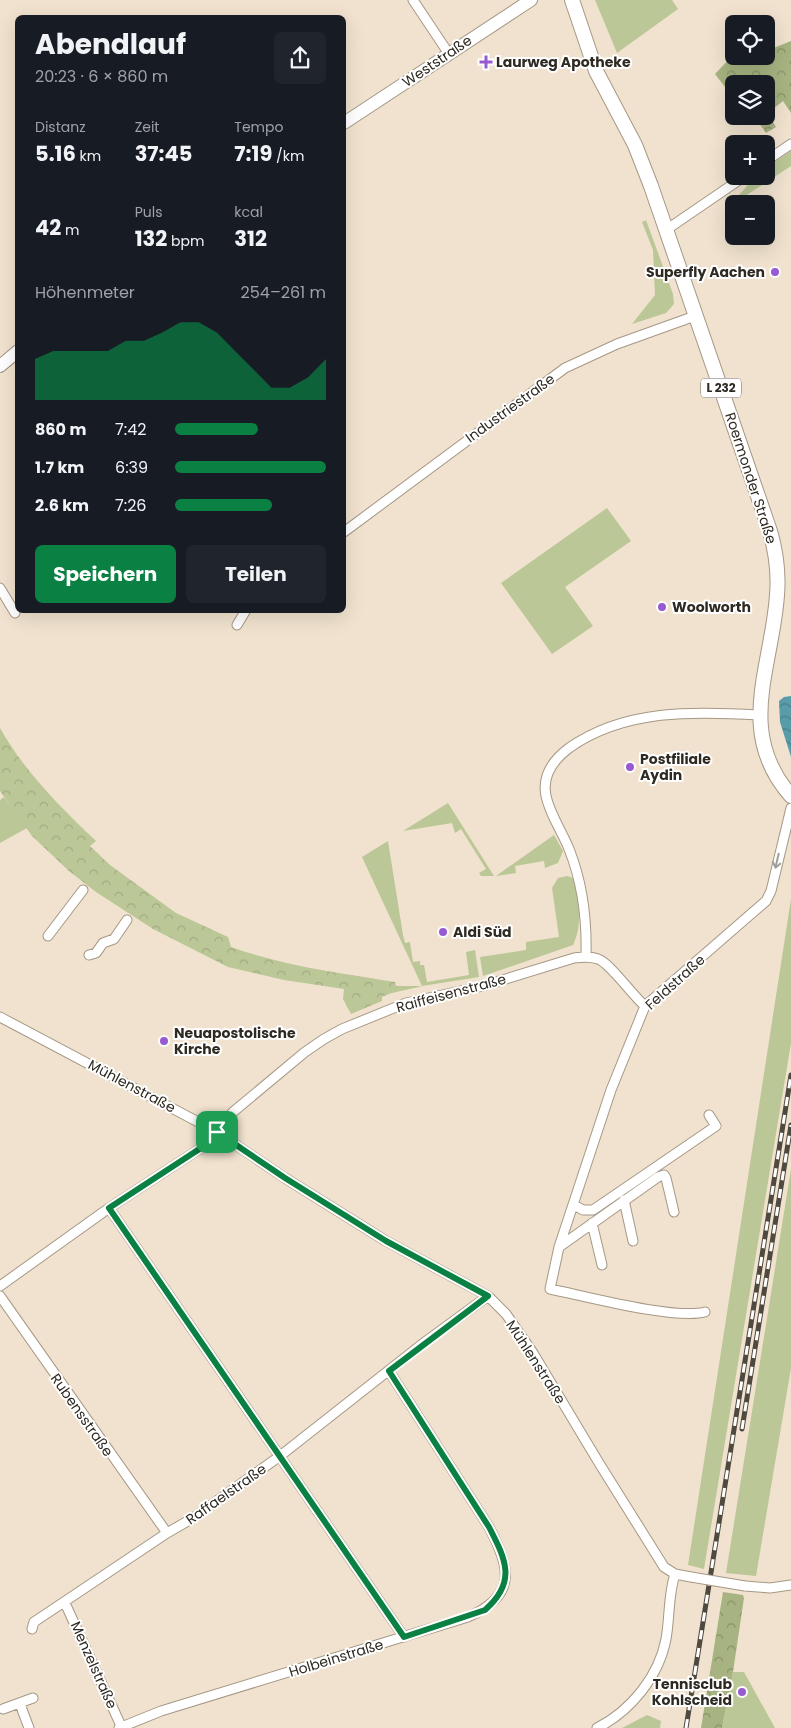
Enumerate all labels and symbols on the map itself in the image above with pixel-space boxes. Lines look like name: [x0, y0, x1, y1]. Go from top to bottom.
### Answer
street label: Weststraße: [398, 30, 476, 92]
place label: Laurweg Apotheke: [496, 52, 631, 72]
marker: Laurweg Apotheke: [480, 56, 492, 68]
place label: Superfly Aachen: [646, 262, 765, 282]
marker: Superfly Aachen: [769, 266, 781, 278]
street label: Industriestraße: [461, 369, 559, 447]
road number: L 232: [701, 378, 741, 398]
street label: Roermonder Straße: [720, 410, 782, 547]
place label: Woolworth: [672, 597, 751, 617]
marker: Woolworth: [656, 601, 668, 613]
place label: Postfiliale Aydin: [640, 749, 711, 785]
marker: Postfiliale Aydin: [624, 761, 636, 773]
one-way arrow: [772, 852, 781, 868]
place label: Aldi Süd: [453, 922, 512, 942]
marker: Aldi Süd: [437, 926, 449, 938]
street label: Feldstraße: [641, 950, 709, 1014]
street label: Raiffeisenstraße: [394, 969, 508, 1017]
place label: Neuapostolische Kirche: [174, 1023, 296, 1059]
marker: Neuapostolische Kirche: [158, 1035, 170, 1047]
street label: Mühlenstraße: [85, 1055, 180, 1118]
pin: [196, 1111, 238, 1153]
street label: Mühlenstraße: [501, 1316, 571, 1408]
street label: Rubensstraße: [46, 1369, 118, 1461]
street label: Raffaelstraße: [182, 1459, 271, 1529]
street label: Menzelstraße: [66, 1618, 122, 1712]
street label: Holbeinstraße: [286, 1634, 386, 1682]
place label: Tennisclub Kohlscheid: [652, 1674, 732, 1710]
marker: Tennisclub Kohlscheid: [736, 1686, 748, 1698]

